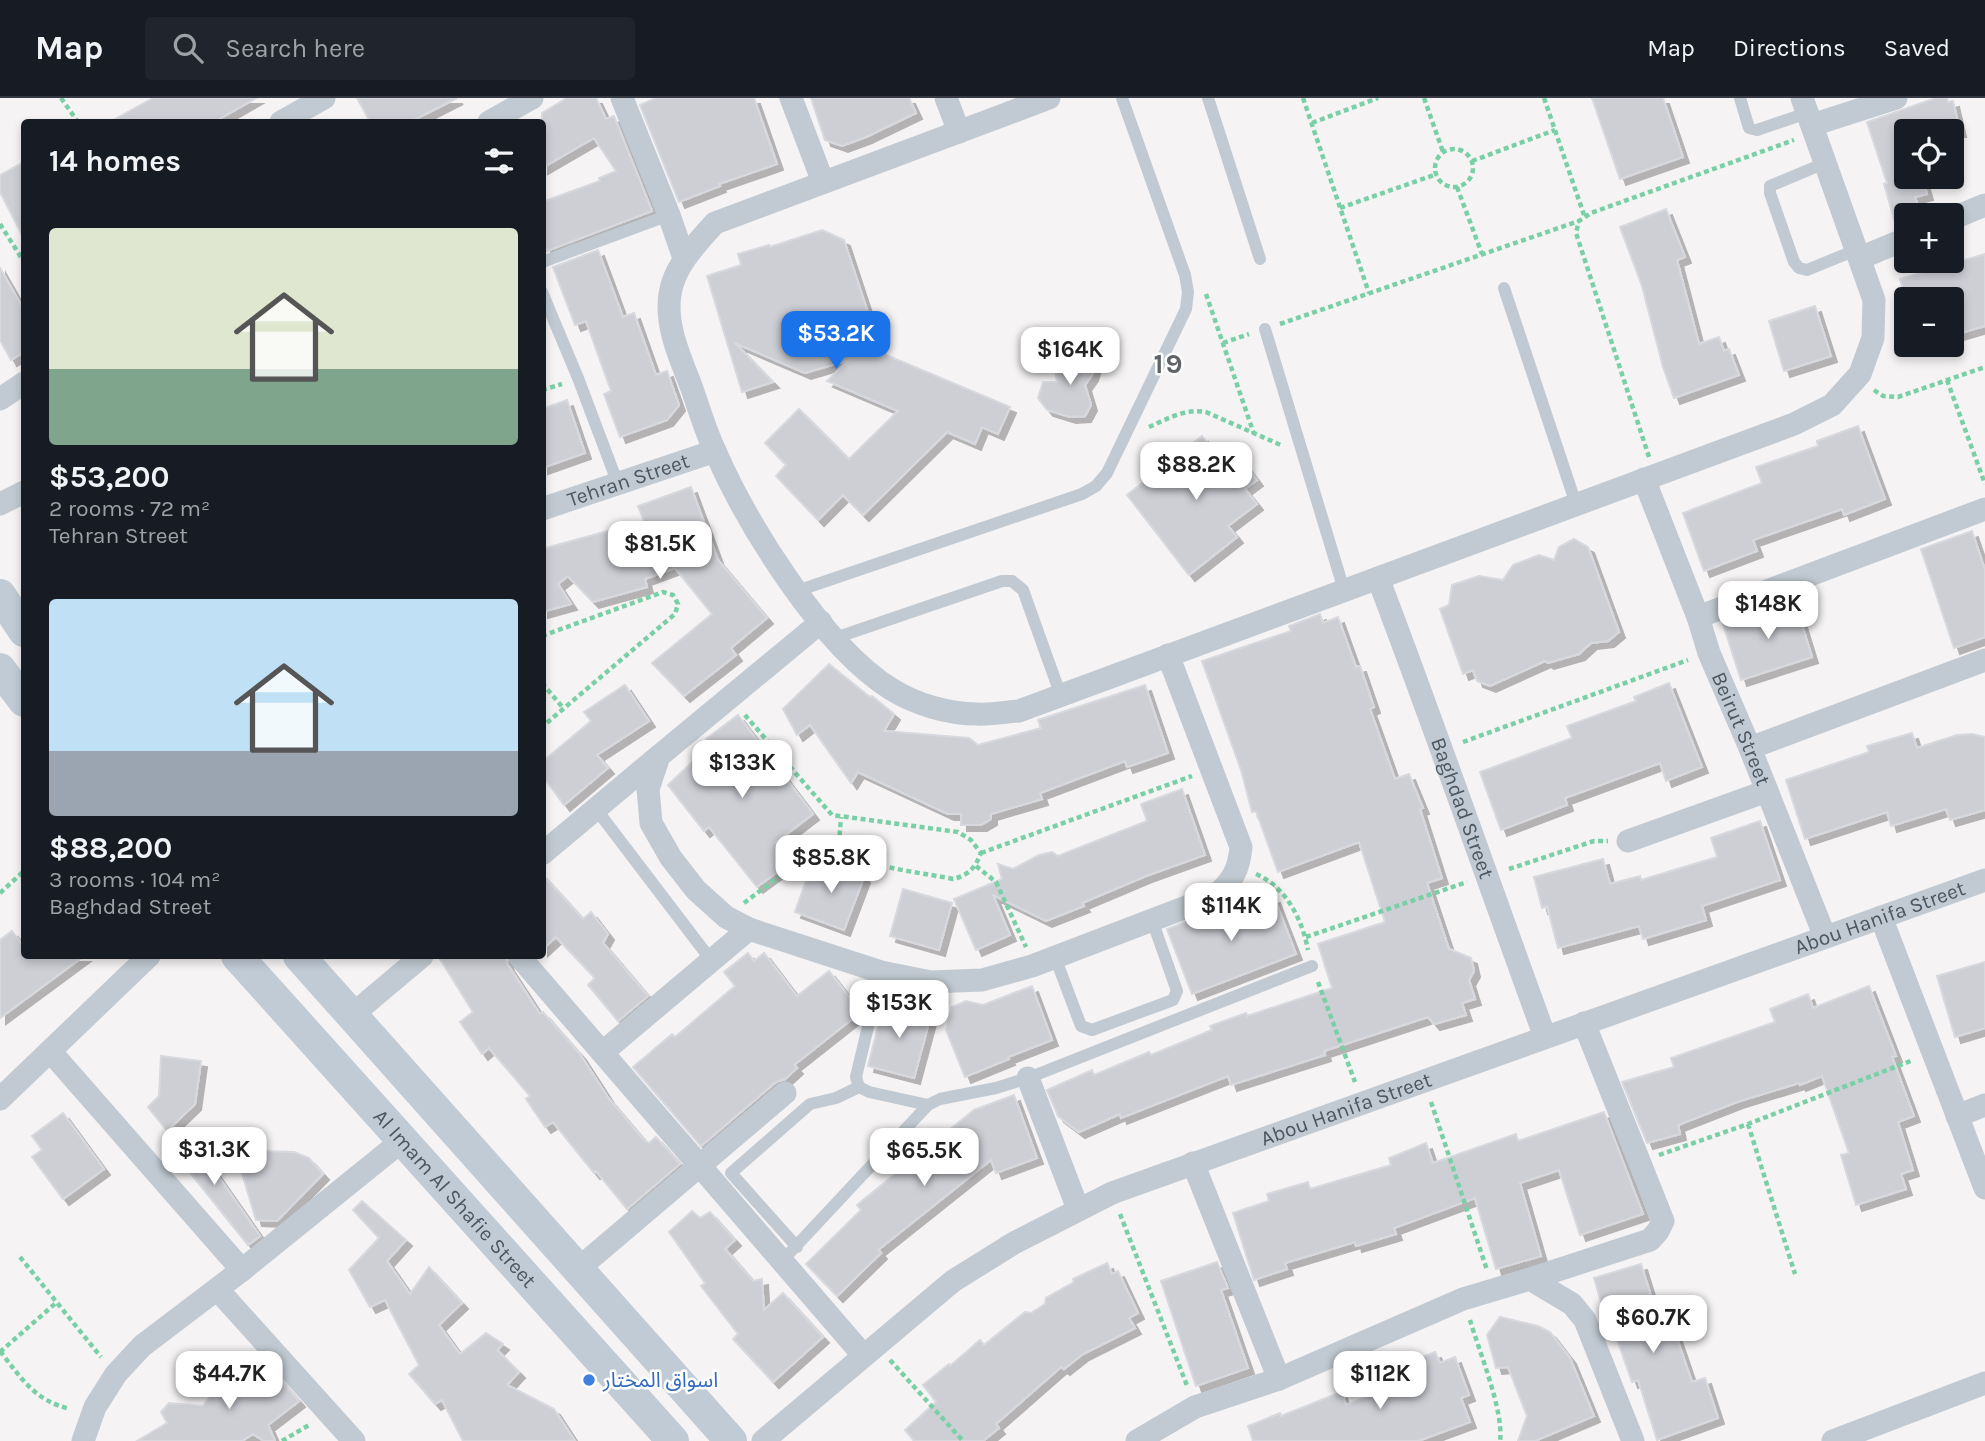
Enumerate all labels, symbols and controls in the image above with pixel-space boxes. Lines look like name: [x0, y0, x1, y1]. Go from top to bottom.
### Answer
search box: [145, 17, 635, 80]
text: Map: [35, 29, 103, 67]
icon: search: [169, 29, 207, 67]
text: Search here: [225, 33, 365, 64]
text: Map: [1647, 34, 1695, 62]
text: Directions: [1733, 34, 1846, 62]
text: Saved: [1884, 34, 1950, 62]
map controls: [1894, 119, 1964, 357]
button: locate: [1894, 119, 1964, 189]
icon: filters: [480, 142, 518, 180]
text: 14 homes: [49, 143, 181, 179]
button: +: [1894, 203, 1964, 273]
icon: home: [221, 274, 347, 400]
button: −: [1894, 287, 1964, 357]
pin: $53.2K: [779, 312, 893, 371]
text: $53.2K: [797, 320, 875, 347]
pin: $164K: [1021, 328, 1119, 387]
text: $164K: [1037, 336, 1103, 363]
district label: 19: [1153, 347, 1185, 380]
pin: $88.2K: [1139, 442, 1253, 502]
street label: Tehran Street: [564, 448, 692, 512]
text: $88.2K: [1156, 451, 1236, 478]
text: $53,200: [49, 459, 169, 495]
text: 2 rooms · 72 m²: [49, 495, 210, 522]
text: Tehran Street: [49, 522, 188, 549]
pin: $81.5K: [603, 522, 717, 581]
text: $81.5K: [624, 530, 696, 557]
pin: $148K: [1719, 582, 1817, 641]
text: $148K: [1734, 590, 1802, 617]
icon: home: [221, 645, 347, 771]
street label: Beirut Street: [1707, 668, 1776, 789]
street label: Baghdad Street: [1426, 734, 1499, 882]
pin: $133K: [693, 740, 791, 800]
text: $133K: [708, 749, 776, 776]
text: $88,200: [49, 830, 172, 866]
pin: $85.8K: [774, 836, 888, 895]
text: $85.8K: [792, 844, 870, 871]
text: 3 rooms · 104 m²: [49, 866, 220, 893]
street label: Abou Hanifa Street: [1791, 876, 1969, 959]
pin: $114K: [1182, 884, 1280, 943]
text: $114K: [1201, 892, 1261, 919]
text: Baghdad Street: [49, 893, 211, 920]
pin: $153K: [850, 981, 948, 1040]
text: $153K: [866, 989, 932, 1016]
street label: Abou Hanifa Street: [1257, 1067, 1435, 1151]
street label: Al Imam Al Shafie Street: [369, 1104, 541, 1293]
pin: $31.3K: [157, 1128, 271, 1187]
pin: $65.5K: [867, 1128, 981, 1188]
text: $31.3K: [178, 1136, 250, 1163]
text: $65.5K: [886, 1137, 962, 1164]
pin: $60.7K: [1596, 1296, 1710, 1355]
text: $60.7K: [1615, 1304, 1691, 1331]
pin: $44.7K: [172, 1352, 286, 1411]
pin: $112K: [1331, 1352, 1429, 1411]
text: $44.7K: [192, 1360, 266, 1387]
text: $112K: [1349, 1360, 1411, 1387]
place label: اسواق المختار: [602, 1368, 718, 1392]
marker: اسواق المختار: [581, 1372, 597, 1388]

